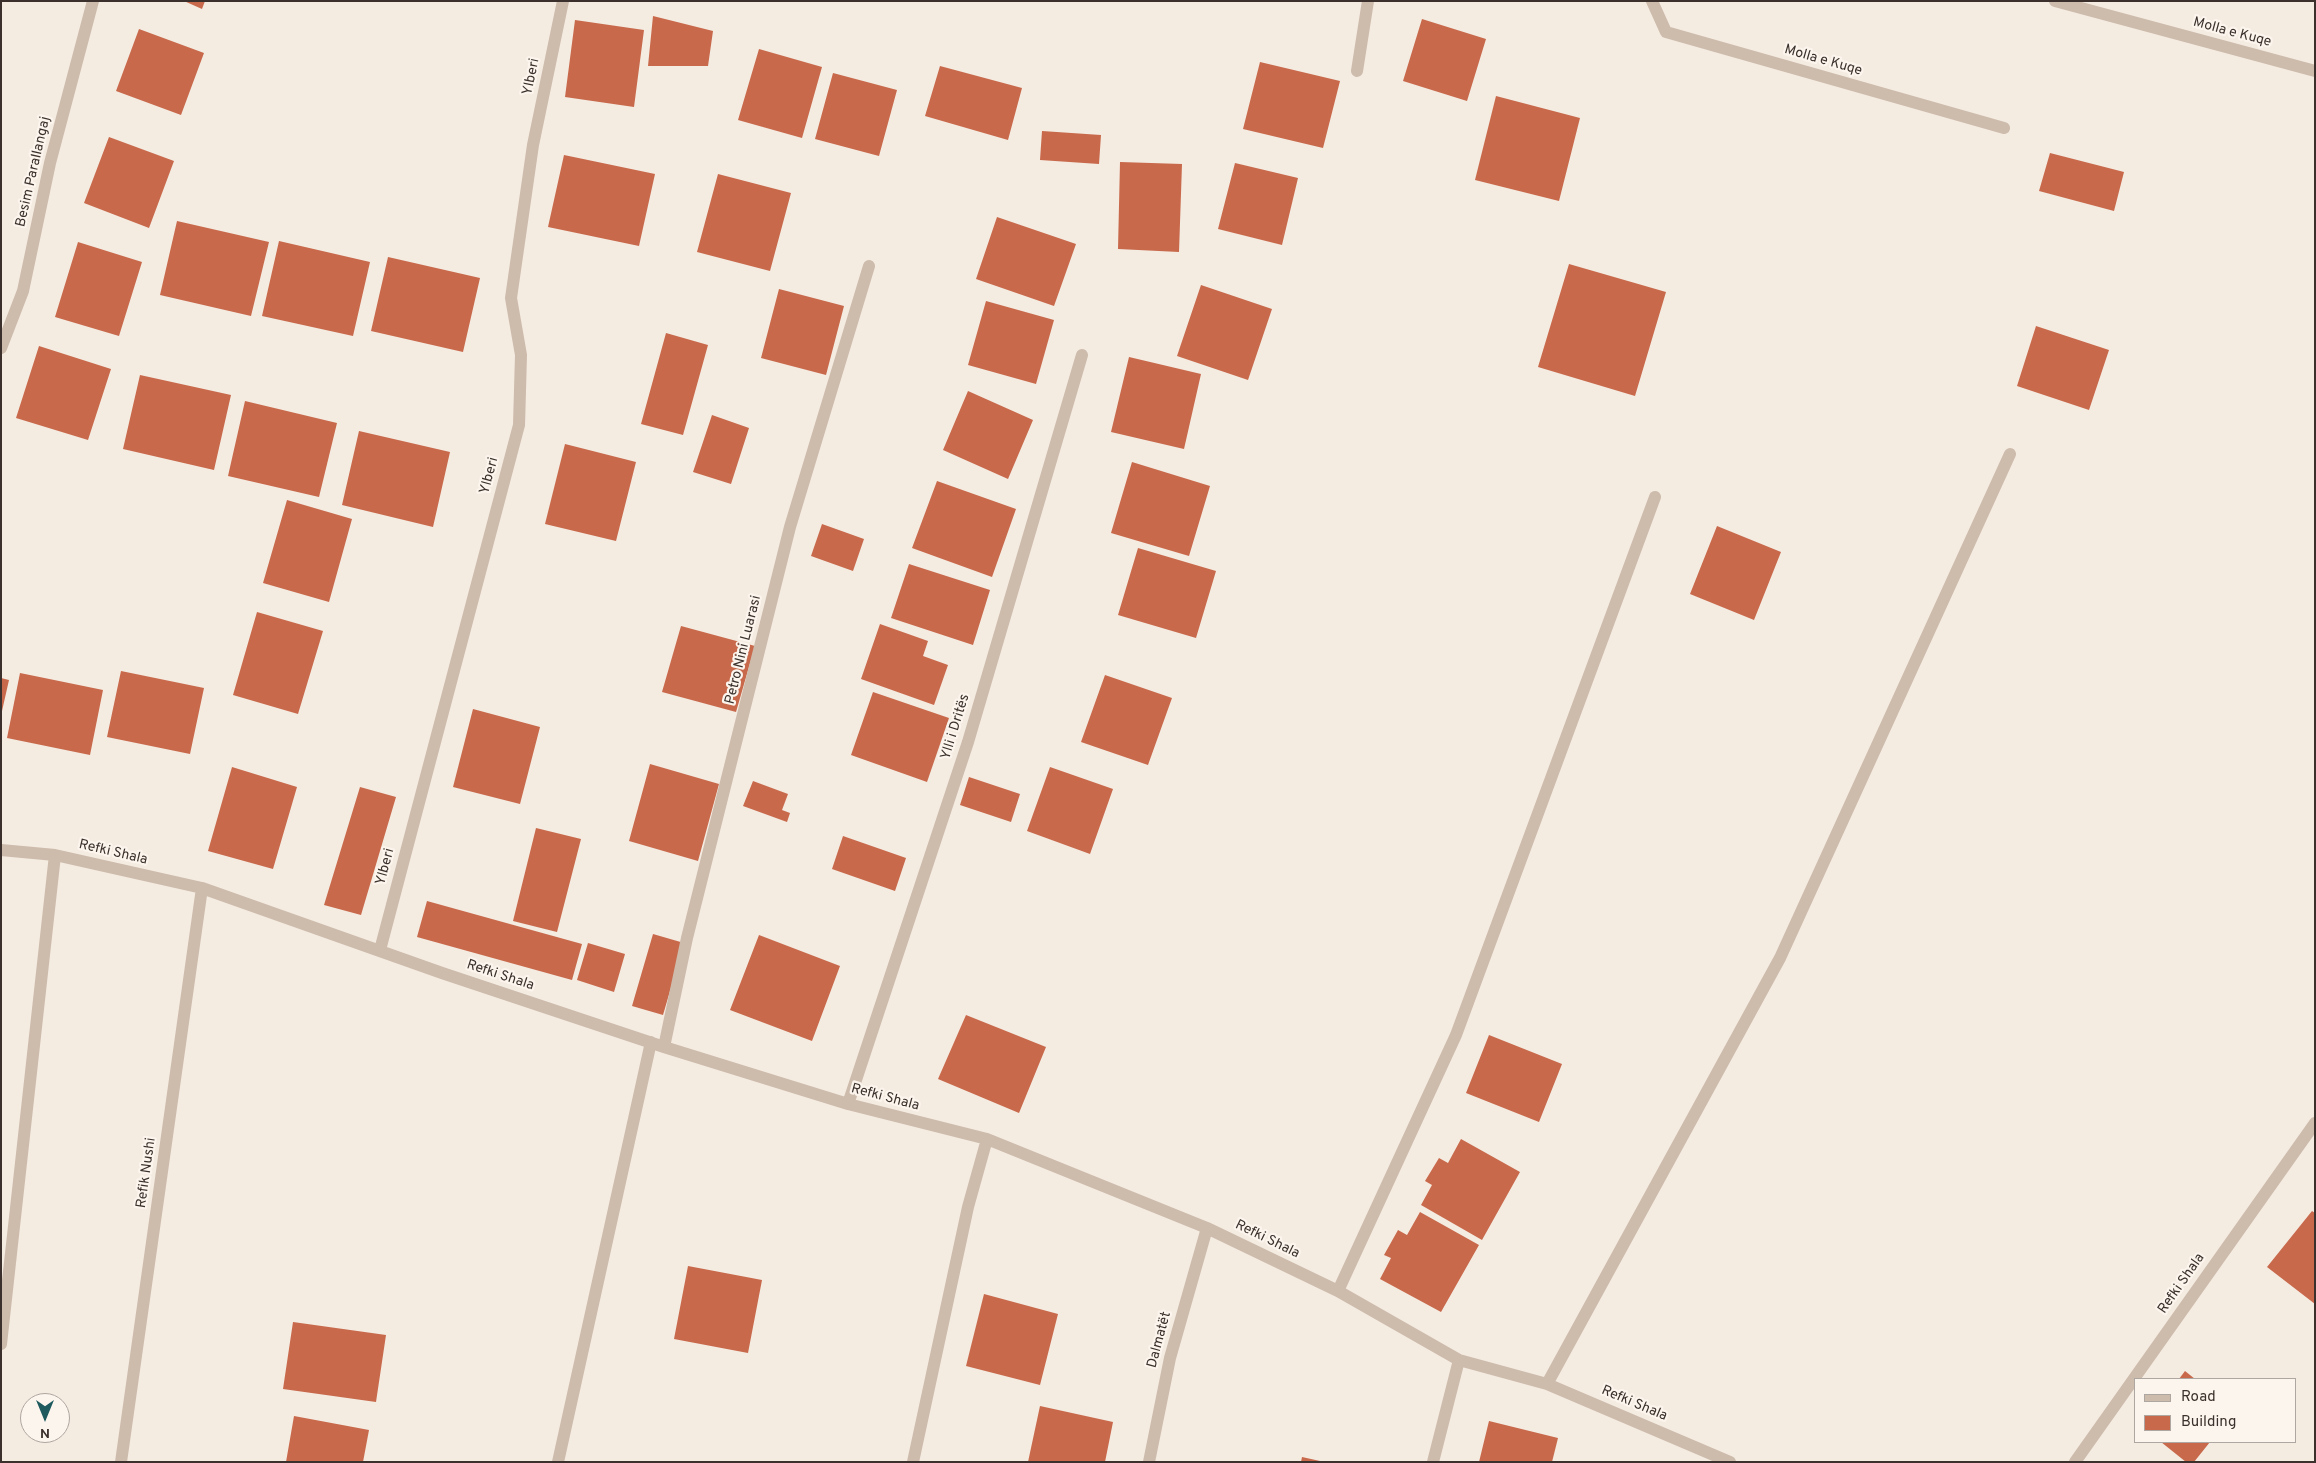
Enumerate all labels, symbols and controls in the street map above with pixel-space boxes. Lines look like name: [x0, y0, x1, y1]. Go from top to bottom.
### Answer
street label: Molla e Kuqe: [2191, 15, 2273, 51]
street label: Molla e Kuqe: [1782, 42, 1864, 80]
street label: Ylberi: [520, 57, 544, 97]
street label: Besim Parallangaj: [13, 115, 55, 229]
street label: Ylberi: [477, 456, 503, 496]
street label: Petro Nini Luarasi: [722, 594, 766, 706]
street label: Ylli i Dritës: [938, 692, 974, 762]
street label: Refki Shala: [77, 837, 149, 869]
street label: Ylberi: [373, 847, 399, 887]
street label: Refki Shala: [464, 957, 536, 995]
street label: Refki Shala: [849, 1081, 921, 1115]
street label: Refik Nushi: [134, 1137, 160, 1209]
street label: Refki Shala: [1232, 1217, 1302, 1263]
street label: Refki Shala: [2155, 1251, 2209, 1317]
street label: Dalmatët: [1144, 1310, 1176, 1370]
legend: [2134, 1378, 2296, 1443]
street label: Refki Shala: [1599, 1383, 1669, 1425]
text: Road: [2181, 1388, 2216, 1407]
north arrow: [20, 1393, 70, 1443]
text: Building: [2181, 1413, 2236, 1432]
text: N: [40, 1424, 50, 1441]

